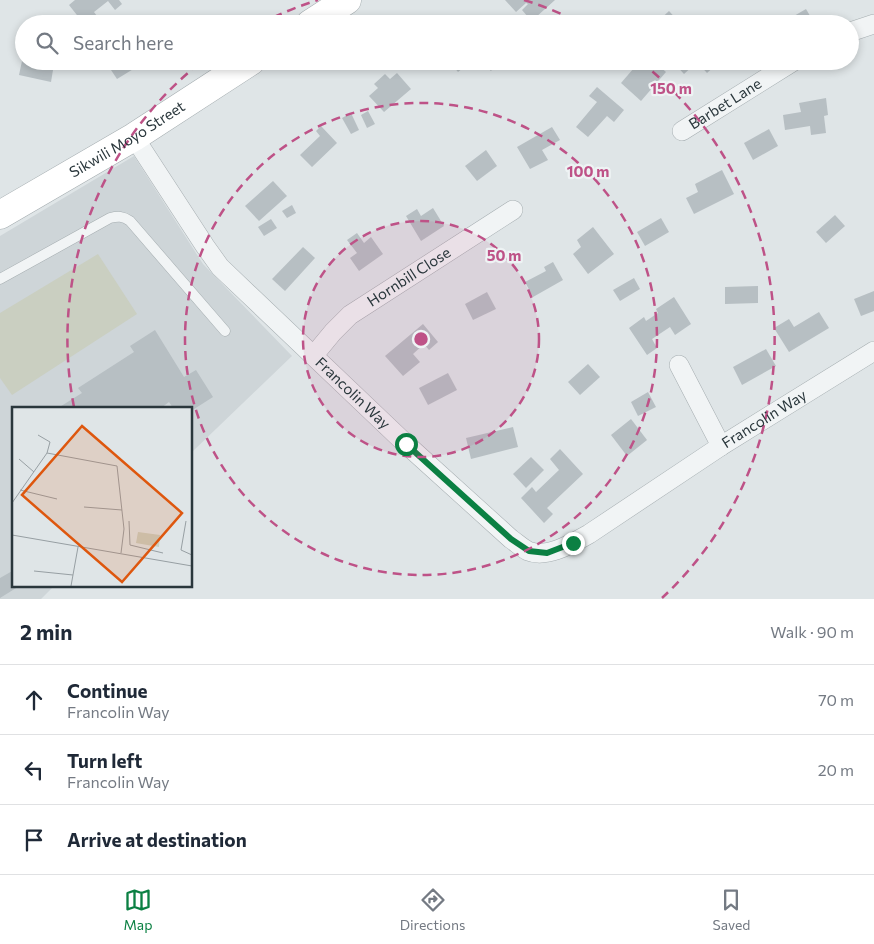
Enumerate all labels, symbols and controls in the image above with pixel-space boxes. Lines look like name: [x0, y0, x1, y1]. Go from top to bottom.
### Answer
search box: [15, 15, 859, 70]
icon: search: [33, 29, 61, 57]
text: Search here: [73, 31, 173, 54]
street label: Barbet Lane: [685, 74, 764, 133]
text: 150 m: [650, 79, 692, 97]
street label: Sikwili Moyo Street: [66, 96, 188, 181]
text: 100 m: [567, 162, 609, 180]
street label: Hornbill Close: [363, 243, 454, 310]
text: 50 m: [487, 246, 521, 264]
centre of rings: [412, 330, 430, 348]
street label: Francolin Way: [312, 353, 395, 432]
street label: Francolin Way: [718, 385, 810, 451]
inset map: [12, 407, 192, 586]
route start: [395, 433, 418, 456]
route end: [562, 532, 585, 555]
text: 2 min: [20, 619, 72, 644]
text: Walk · 90 m: [770, 622, 854, 641]
text: Continue: [67, 679, 147, 702]
icon: ahead: [20, 686, 48, 714]
text: 70 m: [818, 690, 854, 709]
text: Francolin Way: [67, 702, 170, 721]
text: Turn left: [67, 749, 142, 772]
icon: left: [20, 756, 48, 784]
text: 20 m: [818, 760, 854, 779]
text: Francolin Way: [67, 772, 170, 791]
icon: arrive: [20, 826, 48, 854]
text: Arrive at destination: [67, 828, 247, 851]
tab: Map: [124, 886, 152, 933]
tab: Directions: [400, 886, 465, 933]
tab: Saved: [713, 886, 750, 933]

